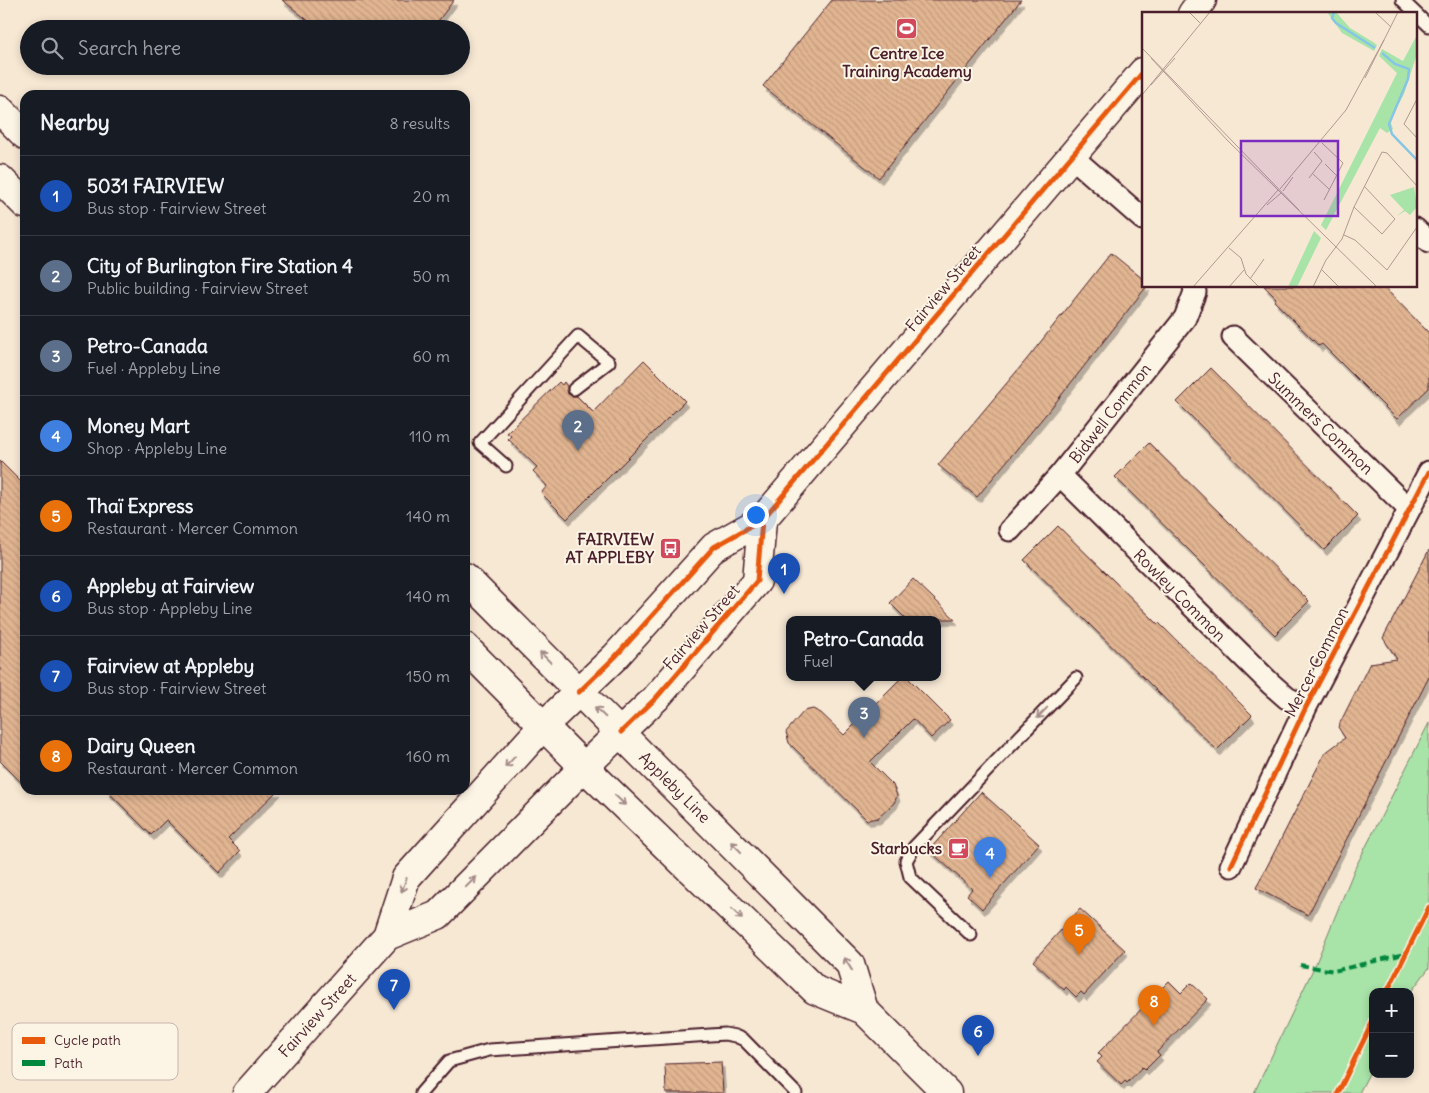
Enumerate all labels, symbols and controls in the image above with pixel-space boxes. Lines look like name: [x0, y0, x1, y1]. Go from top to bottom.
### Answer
inset map: [1142, 12, 1416, 288]
sports icon: Centre Ice Training Academy: [895, 17, 919, 41]
search box: [20, 20, 470, 75]
icon: search: [38, 34, 66, 62]
text: Search here: [78, 36, 181, 60]
place label: Centre Ice Training Academy: [842, 43, 972, 82]
text: Nearby: [40, 109, 110, 136]
text: 8 results: [389, 113, 450, 133]
text: 5031 FAIRVIEW: [87, 174, 224, 198]
text: 1: [53, 186, 59, 206]
text: 20 m: [413, 186, 450, 206]
text: Bus stop · Fairview Street: [87, 198, 266, 218]
street label: Fairview Street: [901, 240, 985, 335]
text: City of Burlington Fire Station 4: [87, 254, 353, 278]
text: 2: [52, 266, 60, 286]
text: 50 m: [412, 266, 450, 286]
text: Public building · Fairview Street: [87, 278, 308, 298]
text: Petro-Canada: [87, 334, 208, 358]
text: 3: [51, 346, 61, 366]
text: 60 m: [412, 346, 450, 366]
text: Fuel · Appleby Line: [87, 358, 221, 378]
street label: Bidwell Common: [1065, 359, 1155, 467]
street label: Summers Common: [1264, 368, 1378, 478]
pin: 2: [562, 410, 594, 451]
text: Money Mart: [87, 414, 190, 438]
text: 4: [51, 426, 61, 446]
text: 110 m: [409, 426, 450, 446]
text: Shop · Appleby Line: [87, 438, 227, 458]
text: Thaï Express: [87, 494, 193, 518]
your location: [743, 502, 769, 528]
text: 5: [51, 506, 61, 526]
text: 140 m: [406, 506, 450, 526]
text: Restaurant · Mercer Common: [87, 518, 298, 538]
place label: FAIRVIEW AT APPLEBY: [566, 529, 654, 567]
bus stop icon: FAIRVIEW AT APPLEBY: [658, 536, 682, 560]
street label: Rowley Common: [1130, 545, 1230, 645]
pin: 1: [768, 553, 800, 594]
text: Appleby at Fairview: [87, 574, 254, 598]
street label: Fairview Street: [658, 580, 744, 674]
text: 6: [51, 586, 61, 606]
text: 140 m: [406, 586, 450, 606]
text: Bus stop · Appleby Line: [87, 598, 253, 618]
street label: Mercer Common: [1280, 604, 1352, 720]
popup: [786, 616, 941, 681]
text: Petro-Canada: [803, 627, 924, 651]
one-way arrow: [539, 651, 551, 663]
text: Fuel: [803, 651, 833, 671]
text: Fairview at Appleby: [87, 654, 254, 678]
text: 7: [52, 666, 60, 686]
text: 150 m: [406, 666, 450, 686]
text: Bus stop · Fairview Street: [87, 678, 266, 698]
pin: 3: [848, 697, 880, 738]
one-way arrow: [594, 706, 606, 718]
one-way arrow: [1036, 707, 1048, 720]
text: Dairy Queen: [87, 734, 195, 758]
text: 8: [51, 746, 61, 766]
text: 160 m: [406, 746, 450, 766]
street label: Appleby Line: [635, 747, 715, 827]
one-way arrow: [504, 756, 516, 769]
text: Restaurant · Mercer Common: [87, 758, 298, 778]
one-way arrow: [614, 794, 626, 807]
cafe icon: Starbucks: [946, 836, 970, 860]
pin: 4: [974, 837, 1006, 878]
place label: Starbucks: [871, 838, 942, 858]
one-way arrow: [730, 842, 742, 854]
one-way arrow: [465, 876, 477, 889]
one-way arrow: [399, 877, 408, 892]
one-way arrow: [730, 908, 743, 920]
pin: 5: [1063, 914, 1095, 955]
one-way arrow: [843, 957, 854, 971]
street label: Fairview Street: [274, 968, 361, 1061]
pin: 7: [378, 969, 410, 1010]
pin: 8: [1138, 985, 1170, 1026]
map controls: [1369, 988, 1414, 1078]
button: +: [1369, 988, 1414, 1033]
pin: 6: [962, 1015, 994, 1056]
legend: [12, 1023, 178, 1080]
text: Cycle path: [54, 1031, 121, 1049]
button: −: [1369, 1033, 1414, 1078]
text: Path: [54, 1054, 83, 1072]

